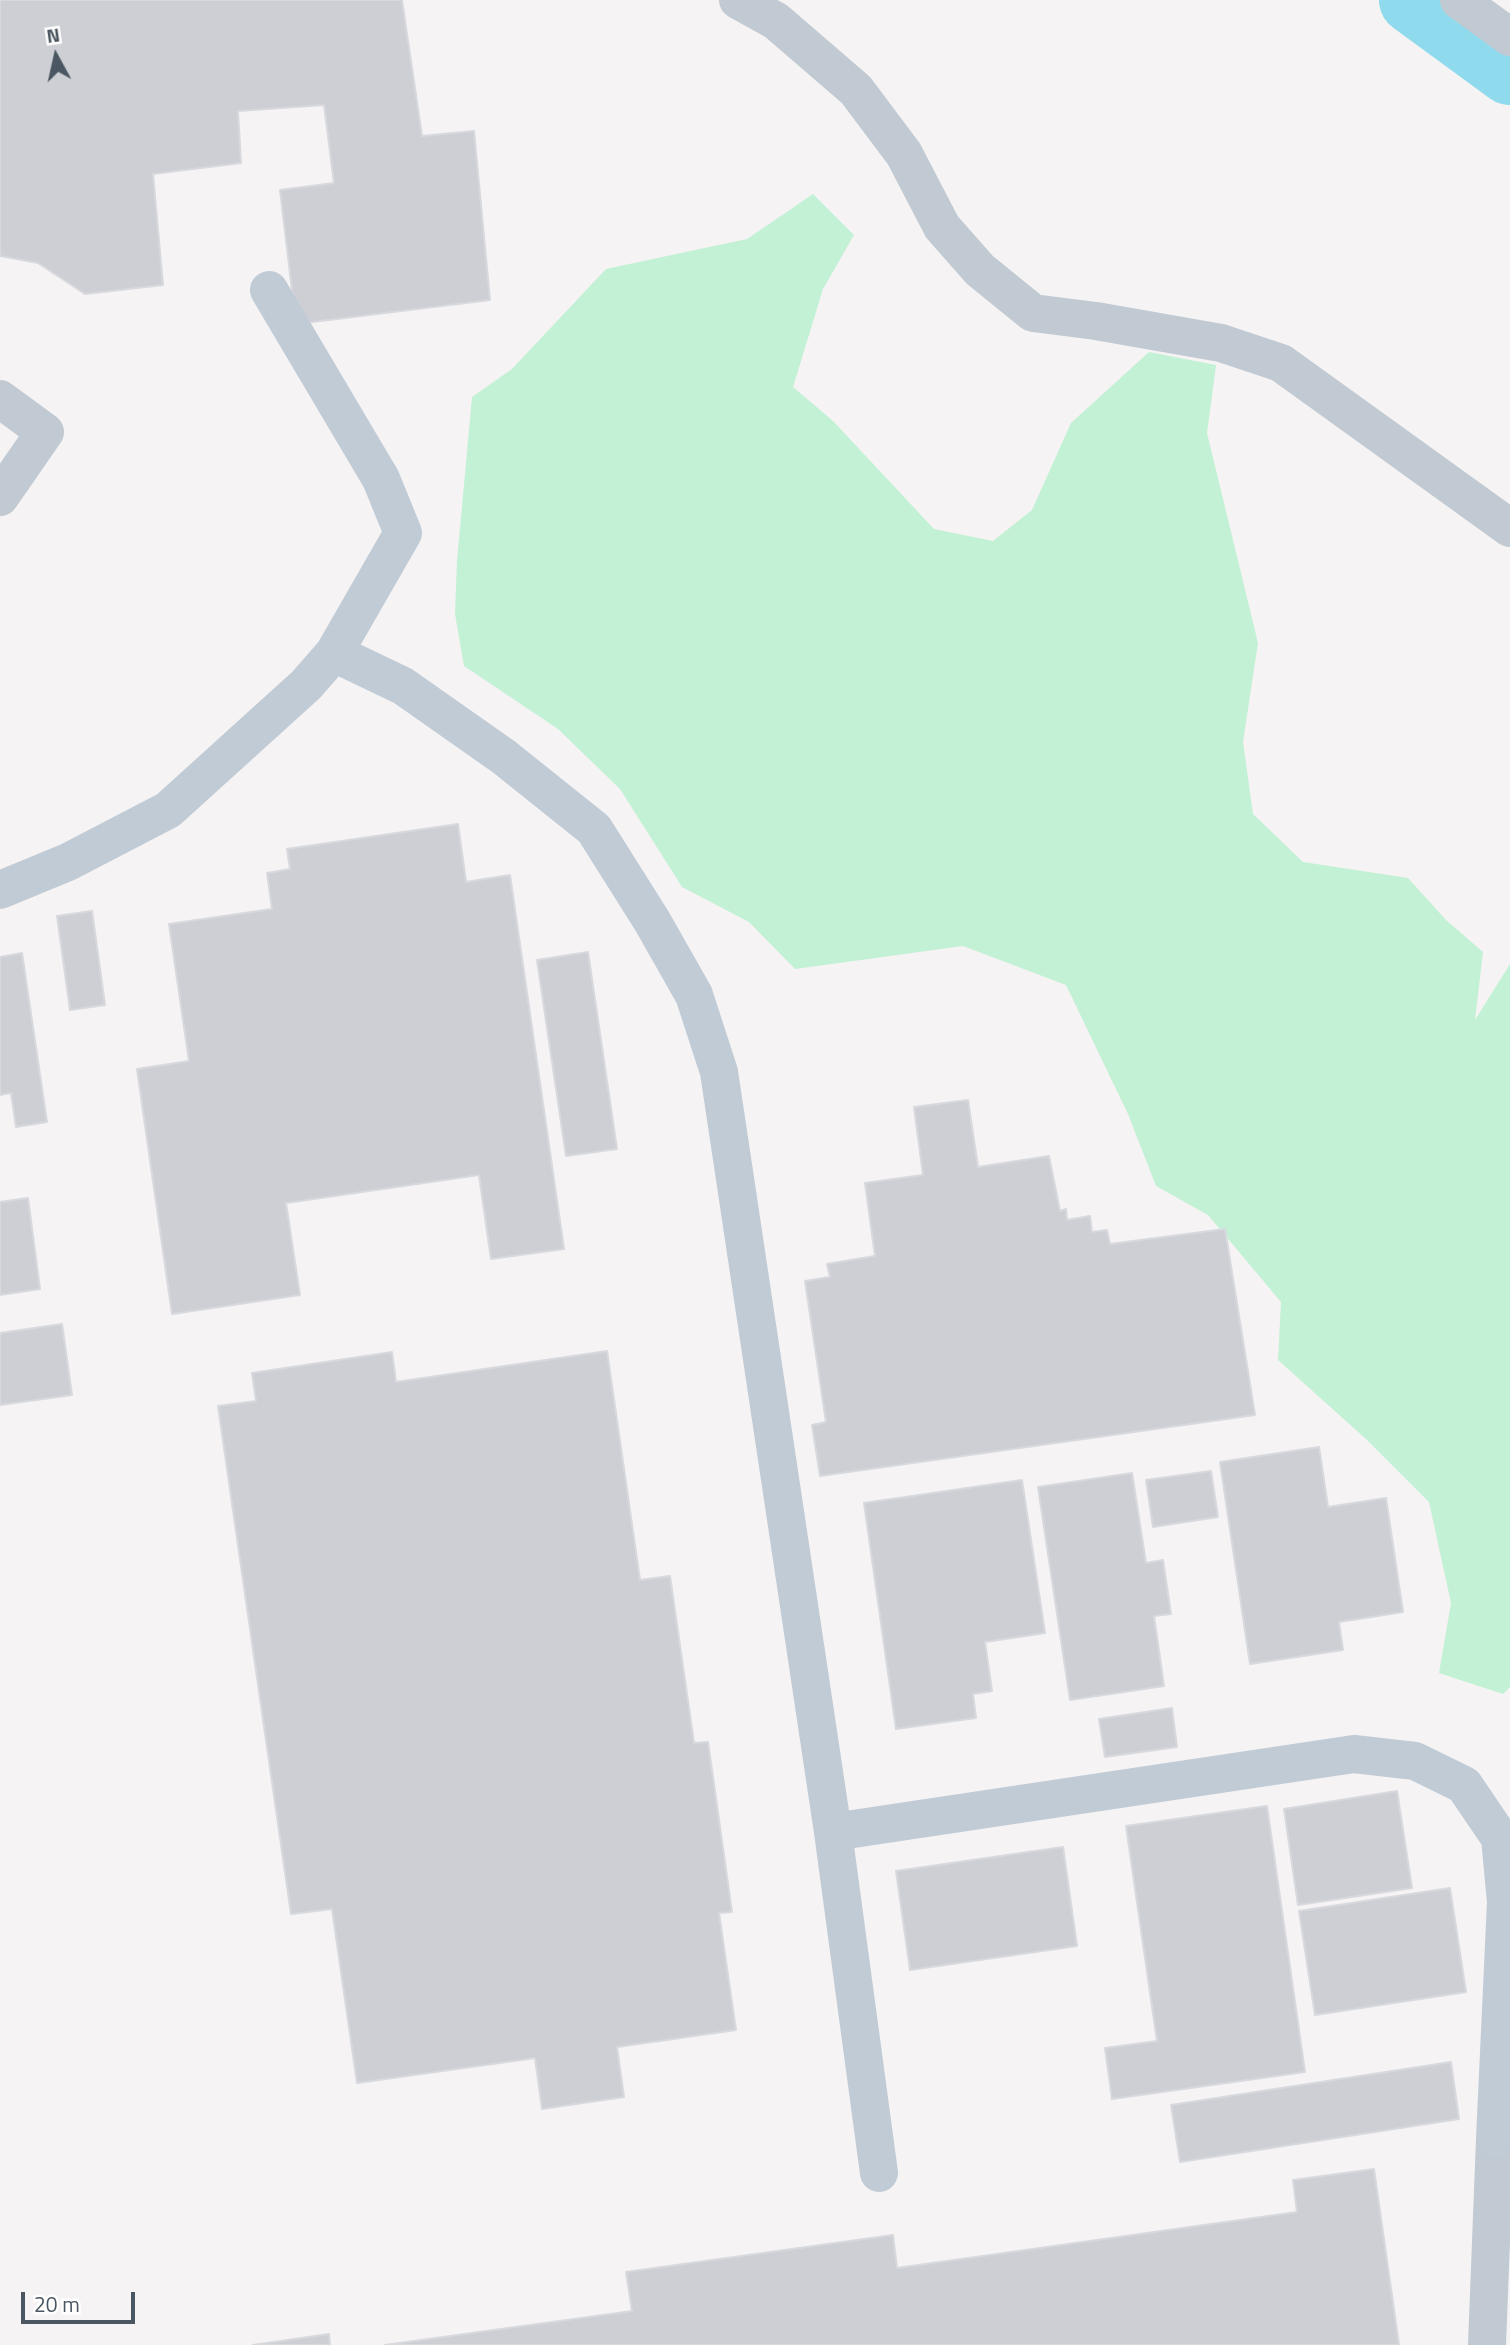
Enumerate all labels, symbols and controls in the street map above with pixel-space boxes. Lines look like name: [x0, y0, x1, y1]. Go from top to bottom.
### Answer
text: N: [44, 19, 62, 50]
north arrow: [21, 21, 91, 91]
scale bar: [24, 2278, 138, 2322]
text: 20 m: [34, 2288, 80, 2320]

